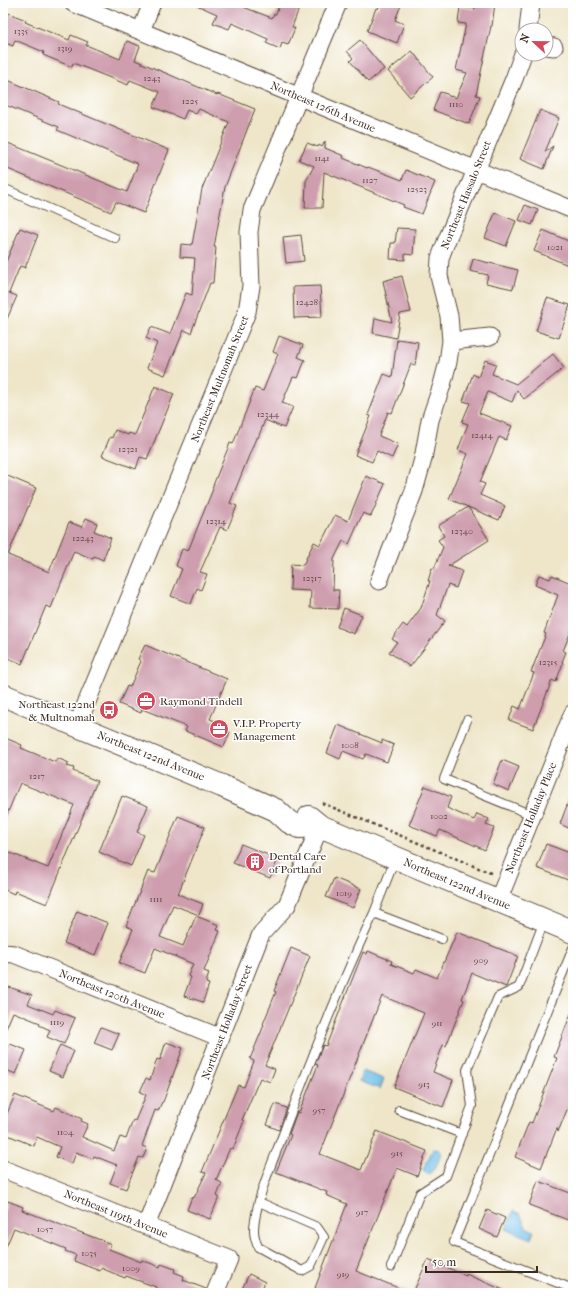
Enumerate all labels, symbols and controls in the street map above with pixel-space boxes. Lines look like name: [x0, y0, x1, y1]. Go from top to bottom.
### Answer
north arrow: [514, 22, 554, 62]
house number: 1335: [14, 26, 28, 36]
text: N: [518, 32, 533, 45]
house number: 1319: [58, 43, 73, 53]
house number: 1243: [144, 73, 161, 83]
street label: Northeast 126th Avenue: [269, 79, 378, 135]
house number: 1225: [182, 96, 198, 106]
house number: 1110: [449, 99, 463, 109]
street label: Northeast Hassalo Street: [438, 139, 494, 251]
house number: 1141: [315, 153, 329, 163]
house number: 1127: [362, 175, 378, 185]
house number: 12523: [407, 184, 427, 194]
house number: 1021: [547, 242, 563, 252]
house number: 12428: [296, 297, 319, 307]
street label: Northeast Multnomah Street: [188, 313, 252, 444]
house number: 12344: [257, 409, 280, 419]
house number: 12414: [471, 430, 494, 440]
house number: 12321: [118, 444, 138, 454]
house number: 12314: [206, 516, 227, 526]
house number: 12340: [451, 526, 473, 536]
house number: 12243: [72, 533, 94, 543]
house number: 12317: [302, 573, 322, 583]
house number: 12315: [539, 657, 557, 667]
office icon: Raymond Tindell: [135, 690, 157, 712]
place label: Raymond Tindell: [160, 695, 242, 708]
place label: Northeast 122nd & Multnomah: [18, 698, 96, 724]
bus stop icon: Northeast 122nd & Multnomah: [98, 699, 120, 721]
place label: V.I.P. Property Management: [232, 717, 302, 743]
office icon: V.I.P. Property Management: [208, 718, 230, 740]
street label: Northeast 122nd Avenue: [95, 728, 207, 784]
house number: 1008: [341, 740, 359, 750]
street label: Northeast Holladay Place: [503, 760, 559, 875]
house number: 1217: [29, 771, 45, 781]
house number: 1002: [430, 811, 448, 821]
place label: Dental Care of Portland: [269, 850, 327, 876]
building icon: Dental Care of Portland: [244, 851, 266, 873]
street label: Northeast 122nd Avenue: [402, 856, 513, 913]
house number: 1019: [336, 888, 352, 898]
house number: 1111: [150, 894, 162, 904]
house number: 909: [474, 955, 488, 965]
street label: Northeast Holladay Street: [199, 962, 255, 1082]
street label: Northeast 120th Avenue: [57, 967, 167, 1021]
house number: 1119: [50, 1017, 64, 1027]
house number: 911: [431, 1018, 443, 1028]
house number: 913: [418, 1079, 430, 1089]
house number: 957: [313, 1105, 326, 1115]
house number: 1104: [57, 1127, 74, 1137]
house number: 915: [391, 1148, 403, 1158]
street label: Northeast 119th Avenue: [62, 1187, 170, 1241]
house number: 917: [356, 1207, 369, 1217]
house number: 1057: [37, 1224, 54, 1234]
house number: 1035: [81, 1248, 97, 1258]
scale bar: [426, 1248, 537, 1274]
text: 50 m: [432, 1255, 456, 1269]
house number: 1009: [122, 1263, 140, 1273]
house number: 919: [337, 1269, 350, 1279]

